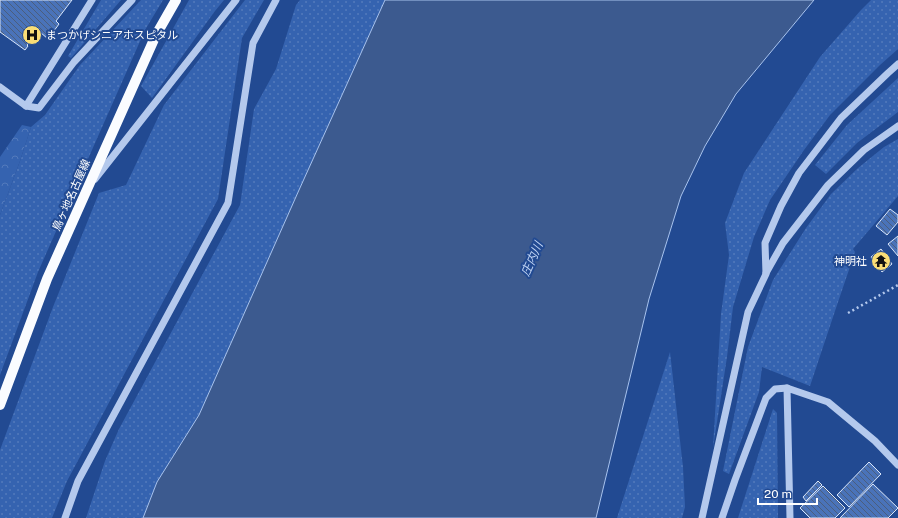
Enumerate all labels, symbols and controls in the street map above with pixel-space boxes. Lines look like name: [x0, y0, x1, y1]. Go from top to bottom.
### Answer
hospital icon: まつかげシニアホスピタル: [21, 24, 43, 46]
place label: まつかげシニアホスピタル: [46, 29, 178, 41]
street label: 鳥ヶ地名古屋線: [50, 157, 92, 233]
water label: 庄内川: [518, 238, 547, 278]
temple icon: 神明社: [870, 250, 892, 272]
place label: 神明社: [834, 255, 867, 267]
scale bar: [758, 480, 817, 506]
text: 20 m: [764, 487, 792, 501]

